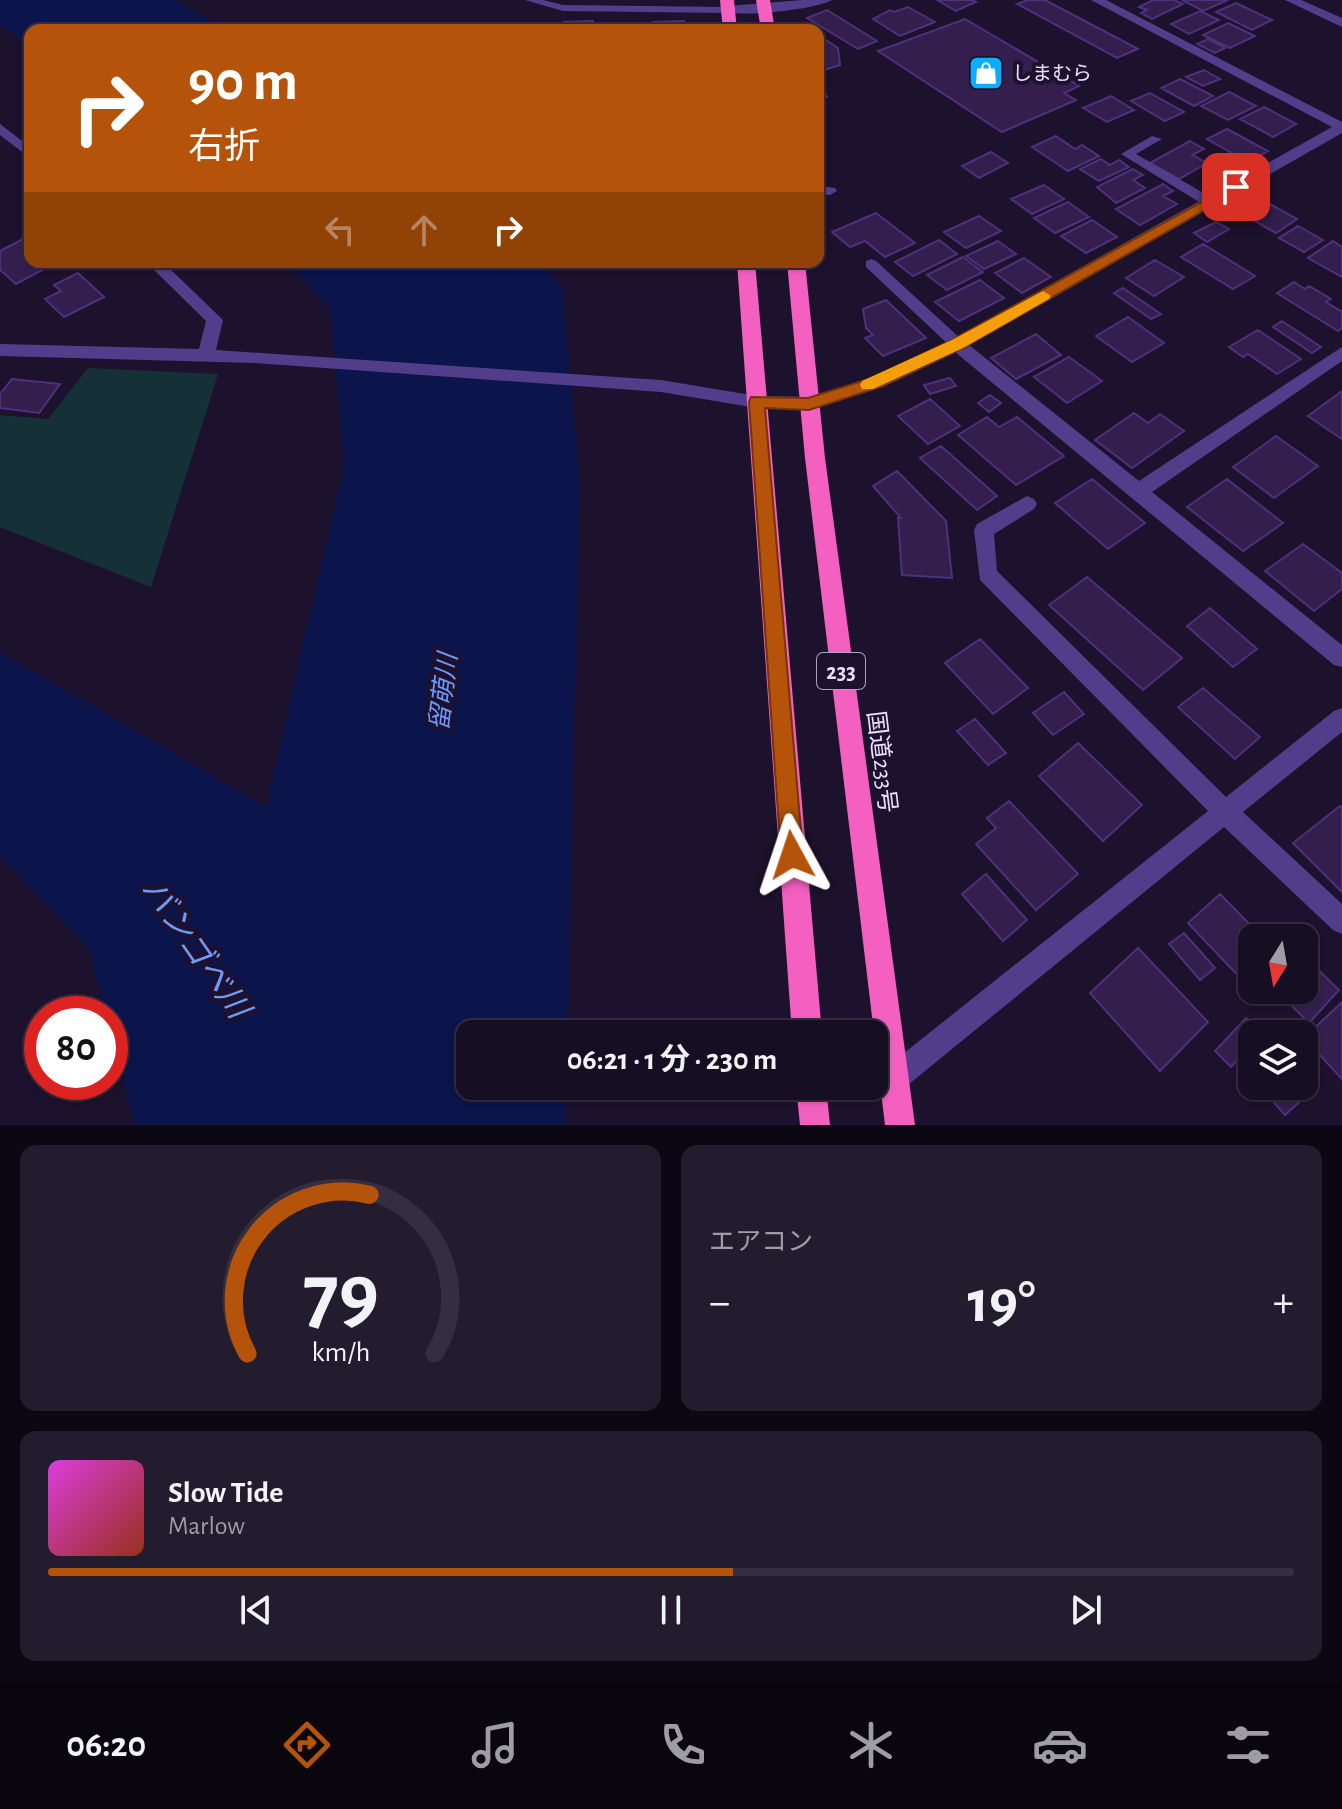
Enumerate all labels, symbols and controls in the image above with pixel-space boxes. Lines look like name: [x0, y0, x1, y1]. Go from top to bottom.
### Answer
text: 90 m: [188, 54, 298, 110]
shop icon: しまむら: [967, 54, 1005, 92]
icon: right: [56, 56, 160, 160]
place label: しまむら: [1012, 64, 1092, 84]
text: 右折: [188, 129, 260, 165]
pin: [1202, 153, 1270, 221]
icon: arrive: [1214, 165, 1258, 209]
icon: left: [318, 208, 362, 252]
icon: ahead: [402, 208, 446, 252]
icon: right: [486, 208, 530, 252]
water label: 留萌川: [425, 649, 462, 732]
road number: 233: [817, 653, 865, 689]
street label: 国道233号: [863, 709, 901, 815]
position arrow: [750, 813, 834, 897]
water label: バンゴベ川: [136, 872, 258, 1026]
north arrow: [1238, 924, 1318, 1004]
map controls: [1238, 924, 1318, 1100]
speed limit sign: 80: [24, 996, 128, 1100]
button: layers: [1238, 1020, 1318, 1100]
text: 06:21 · 1 分 · 230 m: [567, 1045, 777, 1075]
text: エアコン: [709, 1229, 813, 1255]
text: 79: [302, 1253, 379, 1337]
text: 19°: [967, 1273, 1036, 1333]
text: −: [709, 1281, 730, 1325]
text: +: [1273, 1281, 1294, 1325]
text: km/h: [311, 1338, 370, 1367]
text: Slow Tide: [168, 1478, 283, 1508]
text: Marlow: [168, 1513, 245, 1539]
icon: previous: [234, 1588, 278, 1632]
icon: pause: [649, 1588, 693, 1632]
icon: next: [1064, 1588, 1108, 1632]
icon: directions: [279, 1717, 335, 1773]
icon: music: [467, 1717, 523, 1773]
icon: phone: [655, 1717, 711, 1773]
icon: climate: [843, 1717, 899, 1773]
icon: car: [1032, 1717, 1088, 1773]
icon: filters: [1220, 1717, 1276, 1773]
text: 06:20: [66, 1727, 146, 1763]

